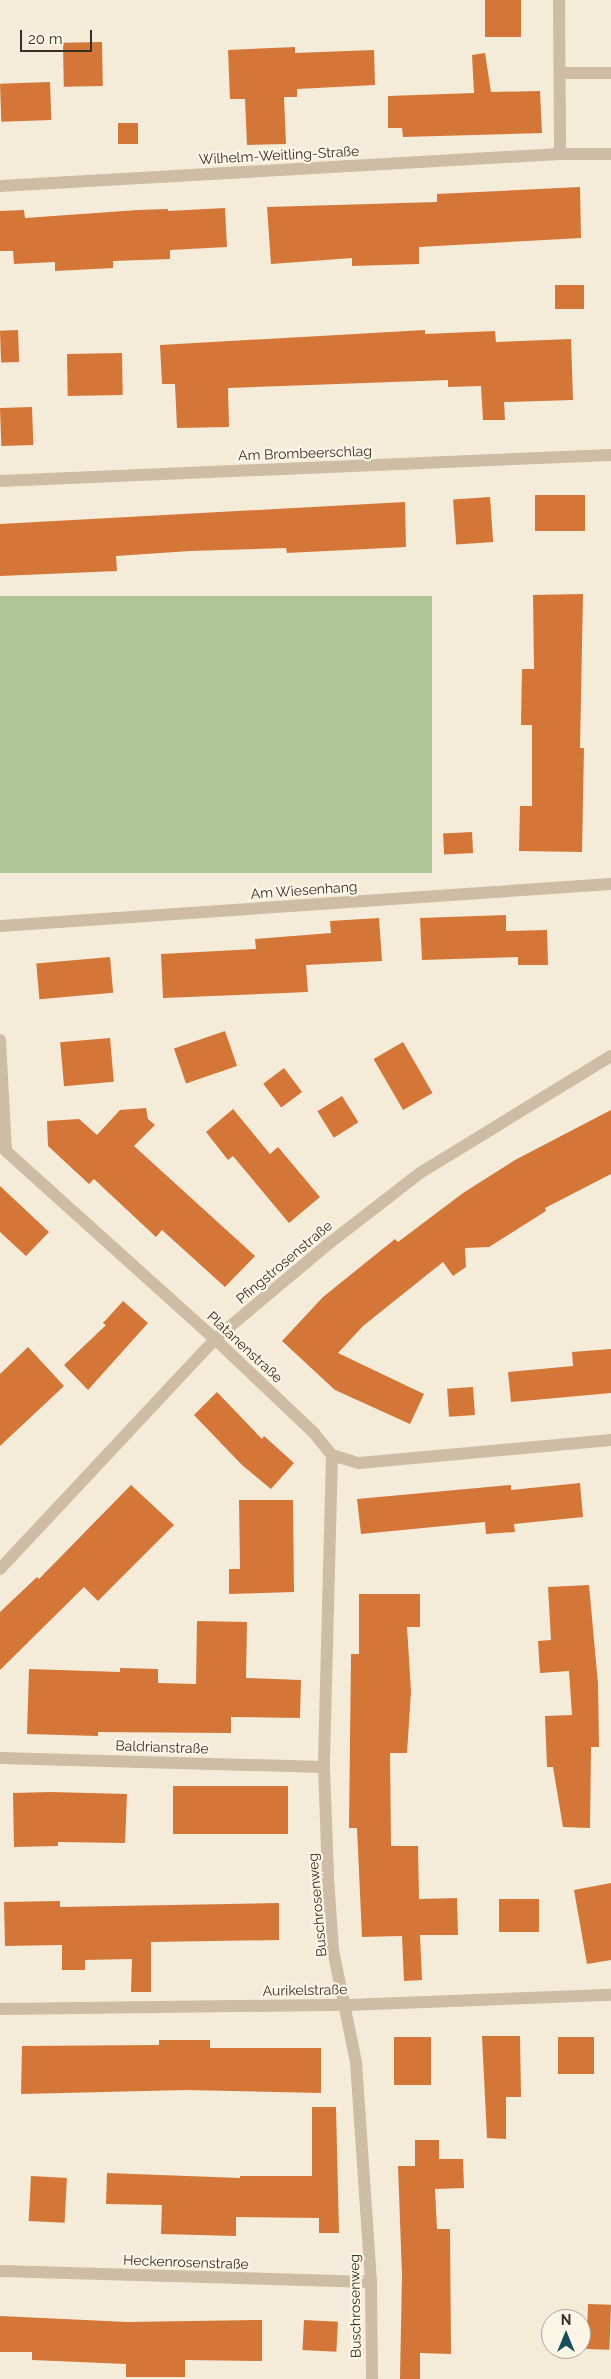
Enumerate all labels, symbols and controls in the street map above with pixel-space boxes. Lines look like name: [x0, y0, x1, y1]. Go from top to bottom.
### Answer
scale bar: [22, 20, 95, 52]
text: 20 m: [28, 30, 63, 48]
street label: Wilhelm-Weitling-Straße: [198, 142, 360, 168]
street label: Am Brombeerschlag: [238, 442, 372, 464]
street label: Am Wiesenhang: [250, 878, 358, 902]
street label: Pfingstrosenstraße: [233, 1217, 335, 1307]
street label: Platanenstraße: [204, 1308, 286, 1386]
street label: Baldrianstraße: [115, 1737, 209, 1757]
street label: Buschrosenweg: [304, 1852, 330, 1958]
street label: Aurikelstraße: [263, 1981, 347, 1999]
street label: Heckenrosenstraße: [123, 2251, 249, 2273]
street label: Buschrosenweg: [346, 2254, 364, 2358]
north arrow: [541, 2309, 591, 2359]
text: N: [561, 2312, 571, 2328]

